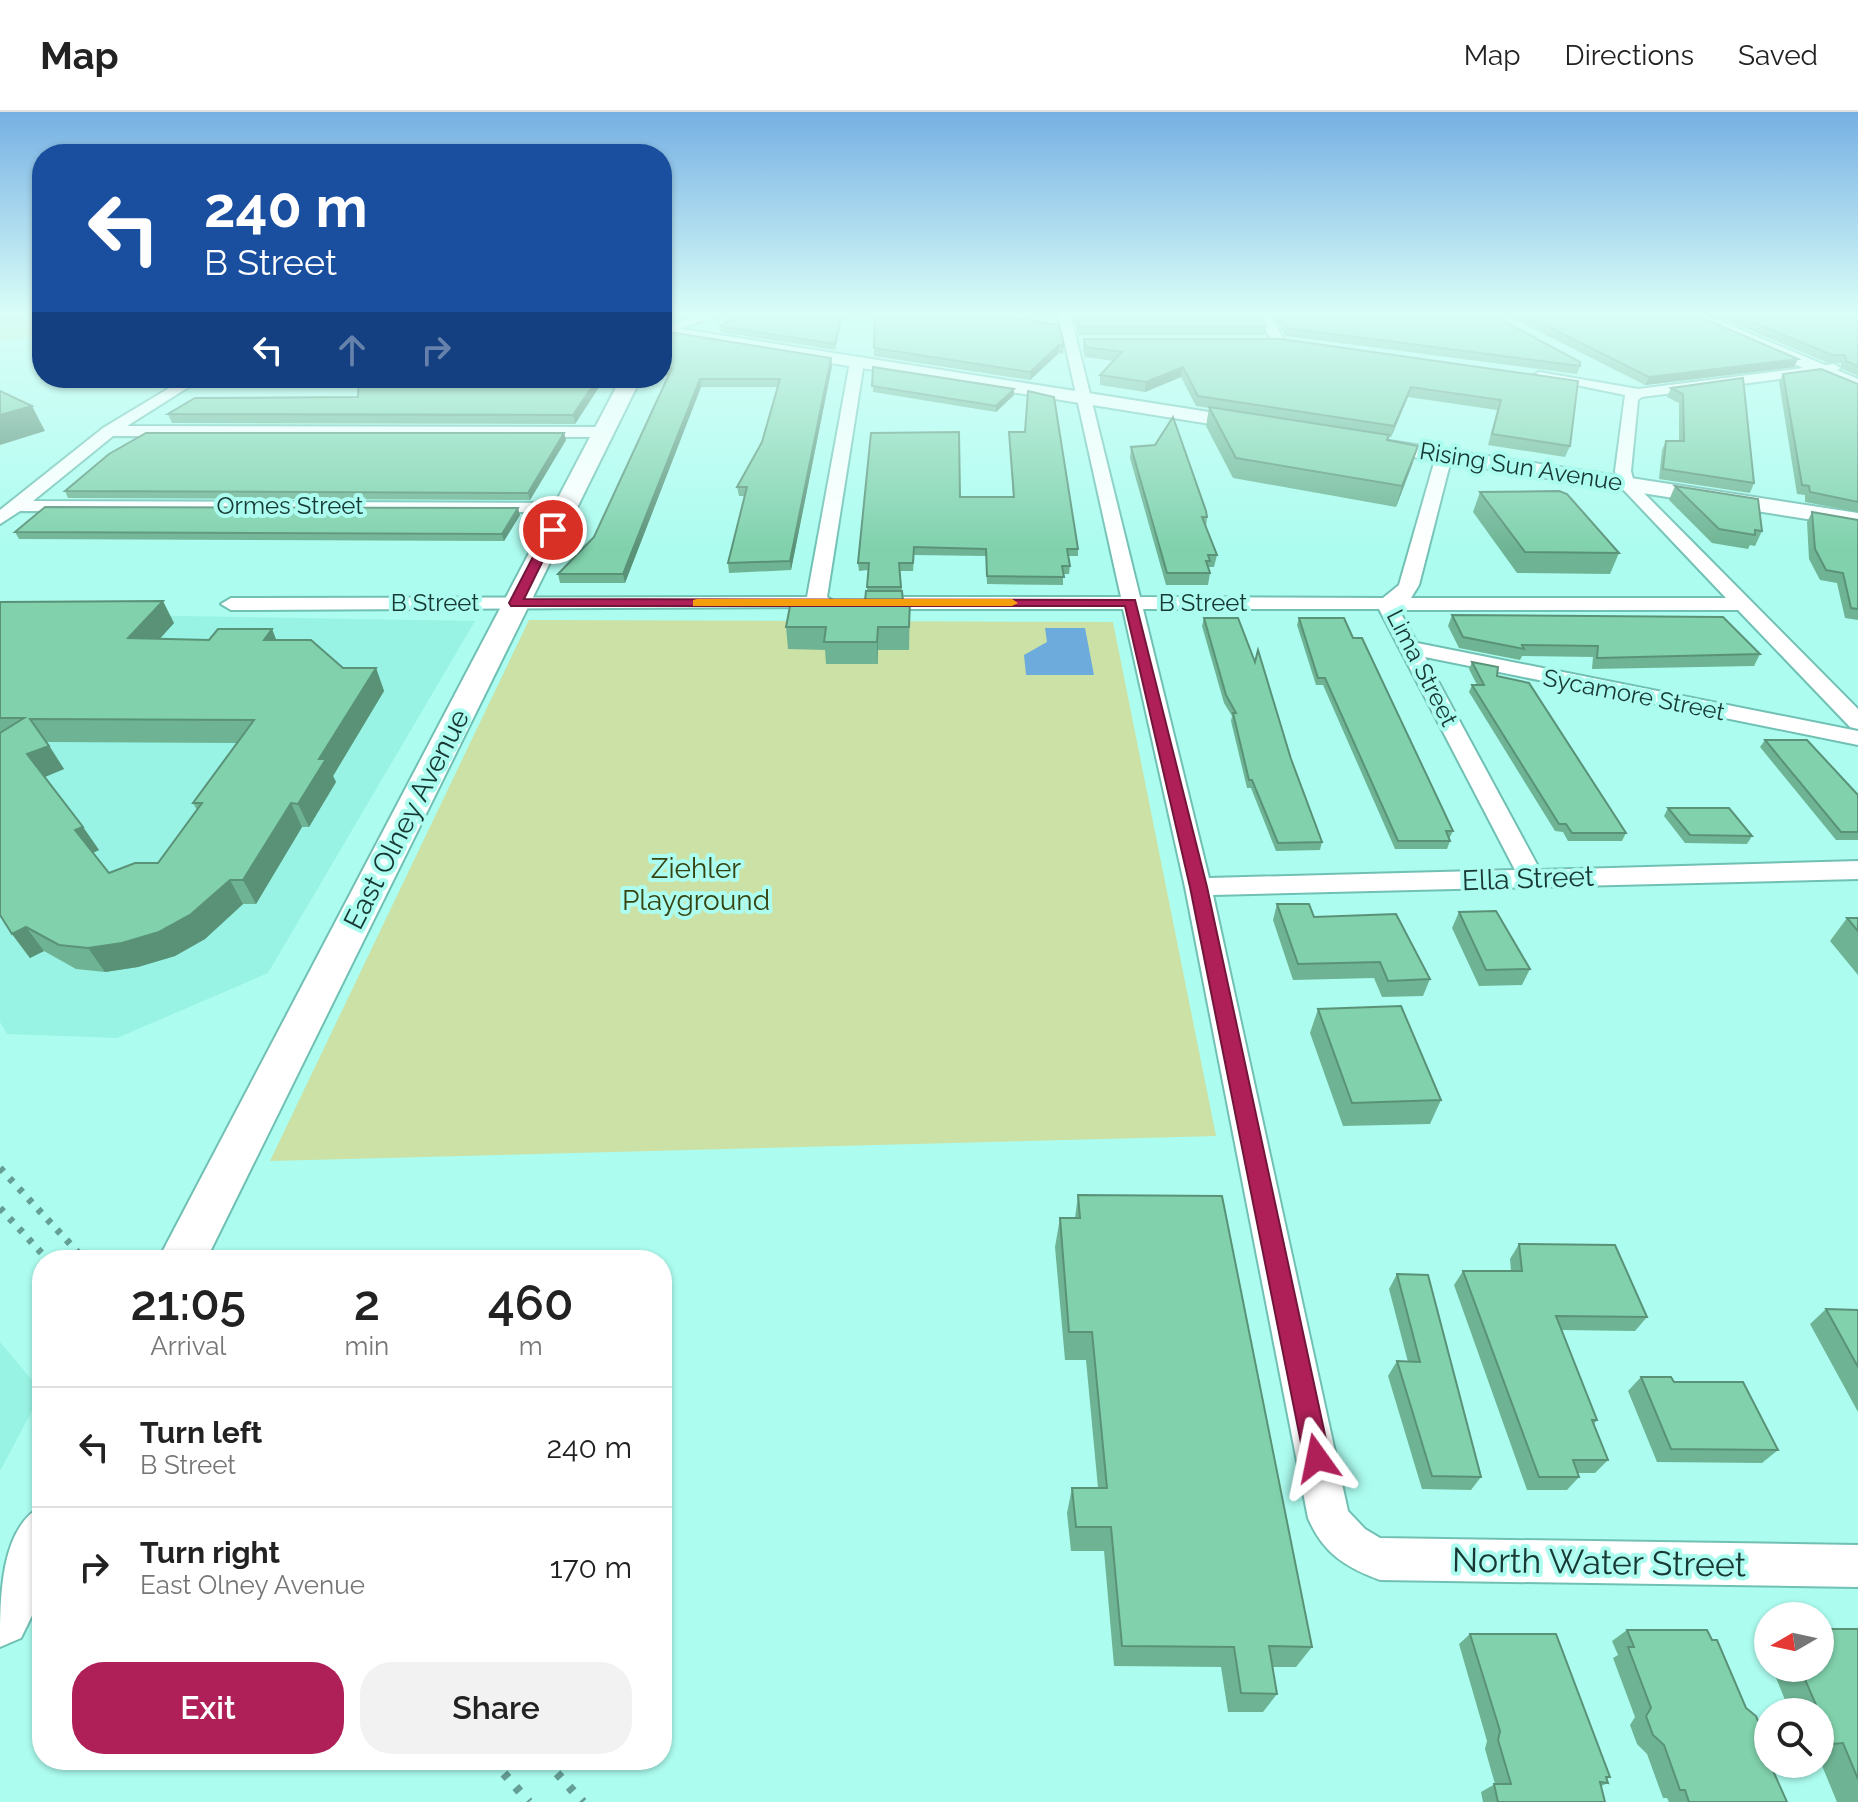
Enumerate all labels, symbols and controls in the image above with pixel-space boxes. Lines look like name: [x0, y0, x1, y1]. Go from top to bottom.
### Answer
text: Map: [40, 33, 119, 78]
text: Map: [1464, 39, 1521, 72]
text: Directions: [1565, 39, 1694, 72]
text: Saved: [1738, 39, 1818, 72]
text: 240 m: [204, 174, 368, 240]
icon: left: [72, 176, 176, 280]
text: B Street: [204, 241, 337, 283]
icon: left: [246, 328, 290, 372]
icon: ahead: [330, 328, 374, 372]
icon: right: [414, 328, 458, 372]
street label: Rising Sun Avenue: [1418, 436, 1625, 497]
street label: Ormes Street: [217, 491, 363, 520]
pin: [519, 496, 587, 564]
icon: arrive: [531, 508, 575, 552]
street label: B Street: [391, 588, 479, 617]
street label: B Street: [1159, 588, 1247, 617]
street label: Lima Street: [1381, 605, 1464, 731]
street label: Sycamore Street: [1541, 663, 1727, 726]
street label: East Olney Avenue: [337, 704, 476, 935]
park label: Ziehler Playground: [622, 852, 770, 917]
street label: Ella Street: [1461, 860, 1595, 897]
text: 21:05: [130, 1275, 246, 1331]
text: 2: [354, 1275, 380, 1331]
text: 460: [488, 1275, 573, 1331]
text: Arrival: [150, 1331, 226, 1361]
text: min: [345, 1331, 389, 1361]
text: m: [519, 1331, 543, 1361]
text: Turn left: [140, 1415, 262, 1450]
position arrow: [1275, 1416, 1359, 1500]
icon: left: [72, 1425, 116, 1469]
text: 240 m: [546, 1430, 632, 1465]
text: B Street: [140, 1450, 236, 1480]
text: Turn right: [140, 1535, 280, 1570]
street label: North Water Street: [1452, 1539, 1747, 1585]
icon: right: [72, 1545, 116, 1589]
text: 170 m: [550, 1550, 632, 1585]
text: East Olney Avenue: [140, 1570, 365, 1600]
north arrow: [1754, 1602, 1834, 1682]
map controls: [1754, 1602, 1834, 1778]
button: Exit: [72, 1662, 344, 1754]
button: Share: [360, 1662, 632, 1754]
button: search: [1754, 1698, 1834, 1778]

